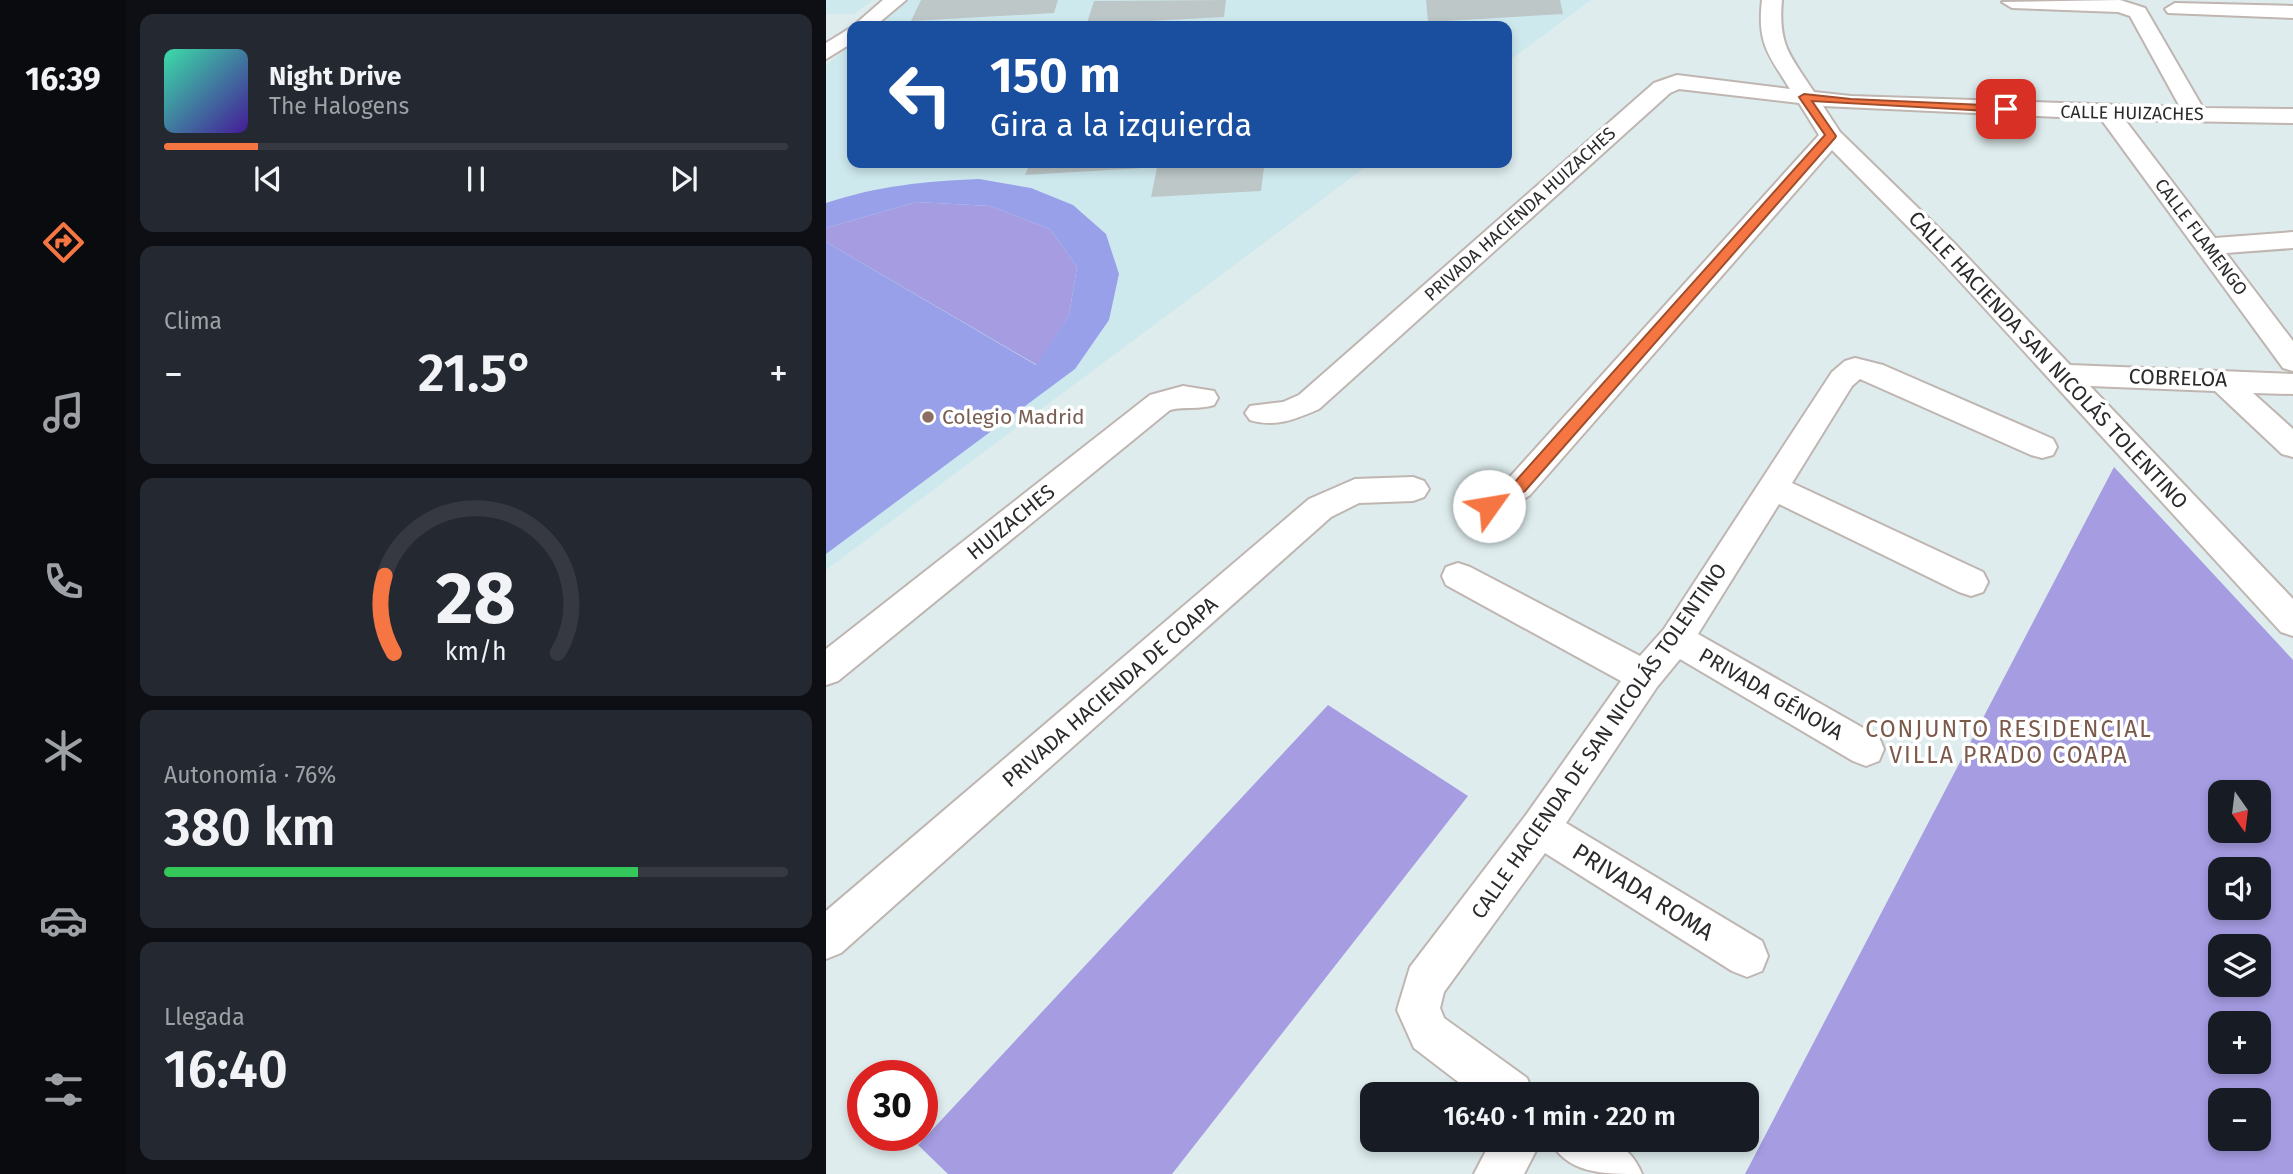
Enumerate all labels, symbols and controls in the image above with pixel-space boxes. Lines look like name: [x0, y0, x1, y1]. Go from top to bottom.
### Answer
text: 150 m: [990, 46, 1121, 105]
icon: left: [875, 49, 966, 140]
text: 16:39: [25, 60, 101, 98]
text: Night Drive: [269, 61, 401, 92]
pin: [1976, 79, 2036, 139]
icon: arrive: [1987, 90, 2025, 128]
text: The Halogens: [269, 92, 409, 120]
street label: CALLE HUIZACHES: [2060, 101, 2204, 125]
text: Gira a la izquierda: [990, 106, 1252, 144]
street label: PRIVADA HACIENDA HUIZACHES: [1420, 122, 1620, 306]
icon: previous: [249, 160, 287, 198]
icon: pause: [457, 160, 495, 198]
icon: next: [665, 160, 703, 198]
street label: CALLE FLAMENGO: [2150, 174, 2252, 300]
street label: CALLE HACIENDA SAN NICOLÁS TOLENTINO: [1903, 206, 2193, 514]
icon: directions: [39, 218, 88, 267]
text: Clima: [164, 307, 222, 335]
text: 21.5°: [418, 342, 534, 405]
text: −: [164, 351, 183, 397]
text: +: [769, 351, 788, 397]
street label: COBRELOA: [2128, 363, 2228, 393]
icon: music: [39, 388, 88, 437]
place label: Colegio Madrid: [942, 404, 1085, 430]
marker: Colegio Madrid: [920, 409, 936, 425]
position arrow: [1452, 469, 1526, 543]
street label: HUIZACHES: [962, 479, 1060, 565]
text: 28: [436, 555, 516, 642]
icon: phone: [39, 557, 88, 606]
street label: CALLE HACIENDA DE SAN NICOLÁS TOLENTINO: [1466, 558, 1732, 924]
street label: PRIVADA HACIENDA DE COAPA: [997, 591, 1223, 793]
text: km/h: [445, 637, 507, 667]
street label: PRIVADA GÉNOVA: [1694, 642, 1848, 746]
district label: CONJUNTO RESIDENCIAL VILLA PRADO COAPA: [1865, 715, 2153, 769]
icon: climate: [39, 726, 88, 775]
text: Autonomía · 76%: [164, 761, 336, 789]
north arrow: [2208, 780, 2272, 844]
map controls: [2208, 780, 2271, 1151]
text: 380 km: [164, 796, 336, 859]
street label: PRIVADA ROMA: [1567, 838, 1719, 947]
button: sound: [2208, 857, 2271, 920]
icon: car: [39, 896, 88, 945]
button: layers: [2208, 934, 2271, 997]
text: Llegada: [164, 1003, 245, 1031]
button: +: [2208, 1011, 2271, 1074]
text: 16:40: [164, 1038, 288, 1101]
speed limit sign: 30: [847, 1060, 938, 1151]
icon: filters: [39, 1065, 88, 1114]
button: −: [2208, 1088, 2271, 1151]
text: 16:40 · 1 min · 220 m: [1443, 1101, 1676, 1132]

